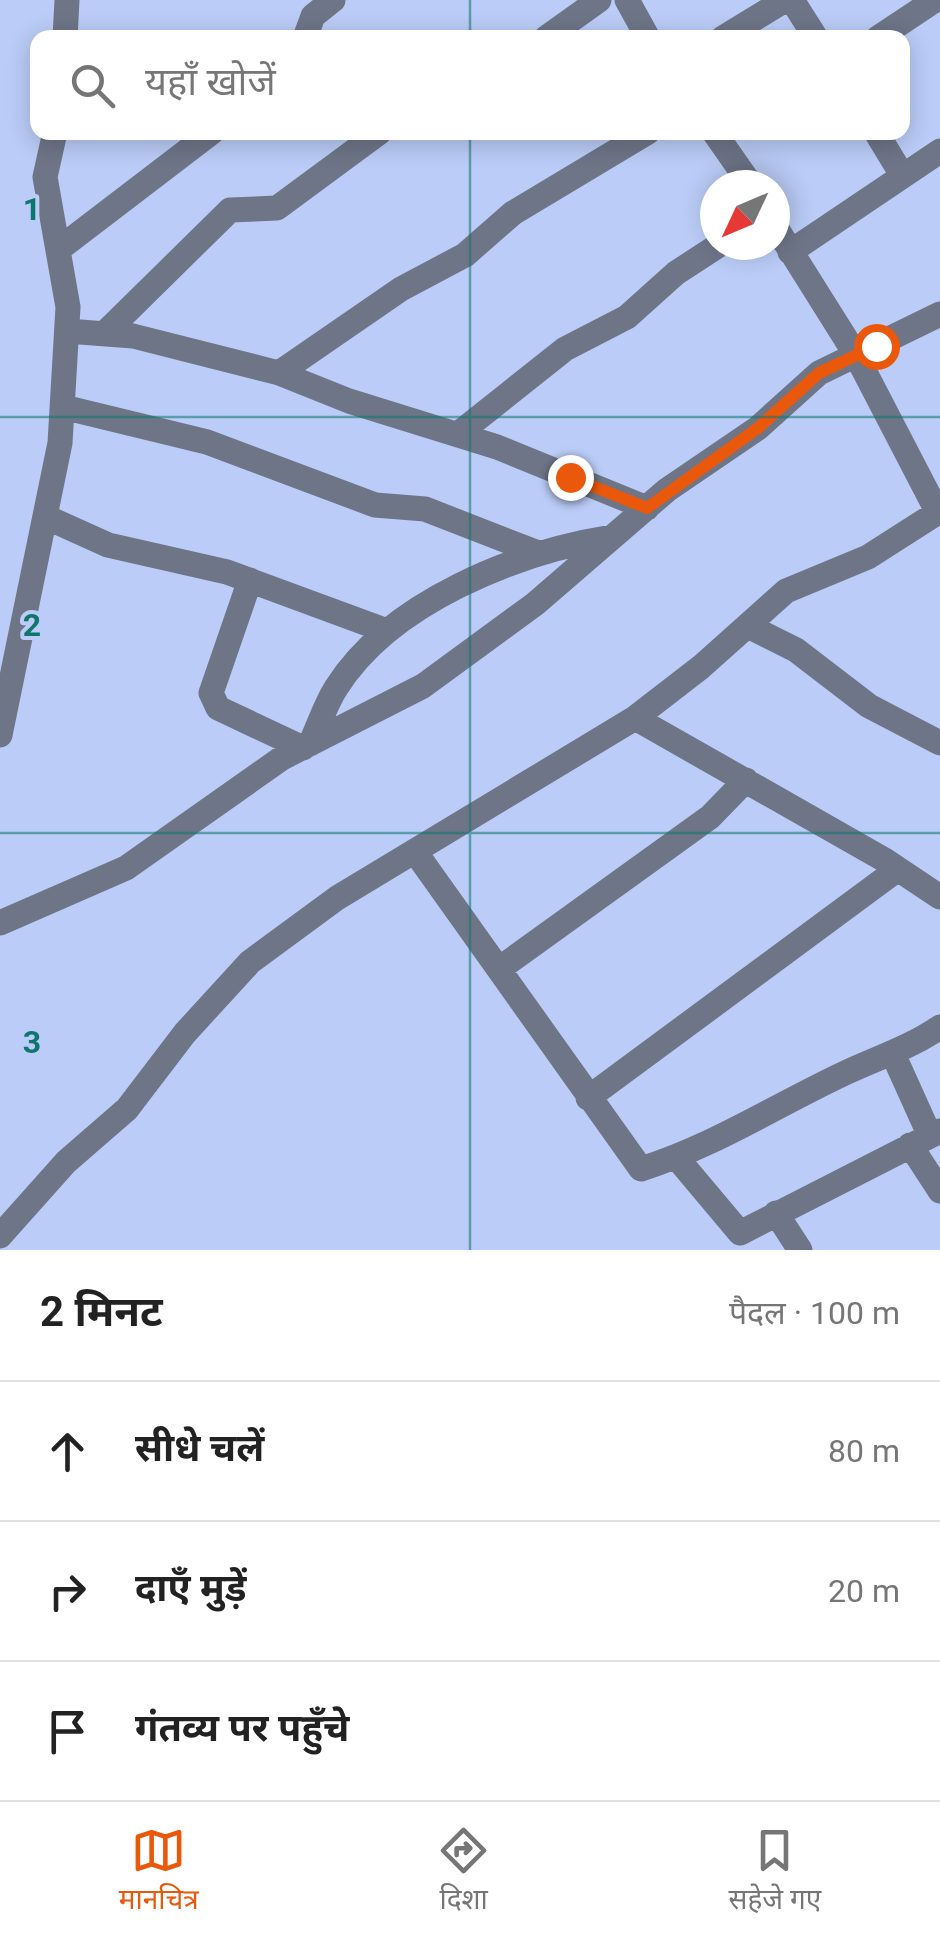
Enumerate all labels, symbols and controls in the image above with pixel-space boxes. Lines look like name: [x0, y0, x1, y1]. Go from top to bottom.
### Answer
search box: [30, 30, 910, 140]
icon: search: [65, 58, 120, 113]
text: यहाँ खोजें: [145, 60, 276, 104]
north arrow: [700, 170, 790, 260]
text: 1: [23, 190, 41, 228]
route start: [854, 324, 900, 370]
route end: [548, 455, 594, 501]
text: 2: [23, 606, 41, 644]
text: 3: [23, 1023, 41, 1061]
text: 2 मिनट: [40, 1287, 163, 1336]
text: पैदल · 100 m: [729, 1294, 900, 1332]
icon: ahead: [40, 1424, 95, 1479]
text: सीधे चलें: [135, 1426, 264, 1470]
text: 80 m: [828, 1432, 900, 1470]
icon: right: [40, 1564, 95, 1619]
text: दाएँ मुड़ें: [135, 1566, 246, 1610]
text: 20 m: [828, 1572, 900, 1610]
icon: arrive: [40, 1704, 95, 1759]
text: गंतव्य पर पहुँचे: [135, 1706, 349, 1750]
tab: मानचित्र: [119, 1823, 199, 1920]
tab: दिशा: [436, 1823, 491, 1920]
tab: सहेजे गए: [729, 1823, 821, 1920]

